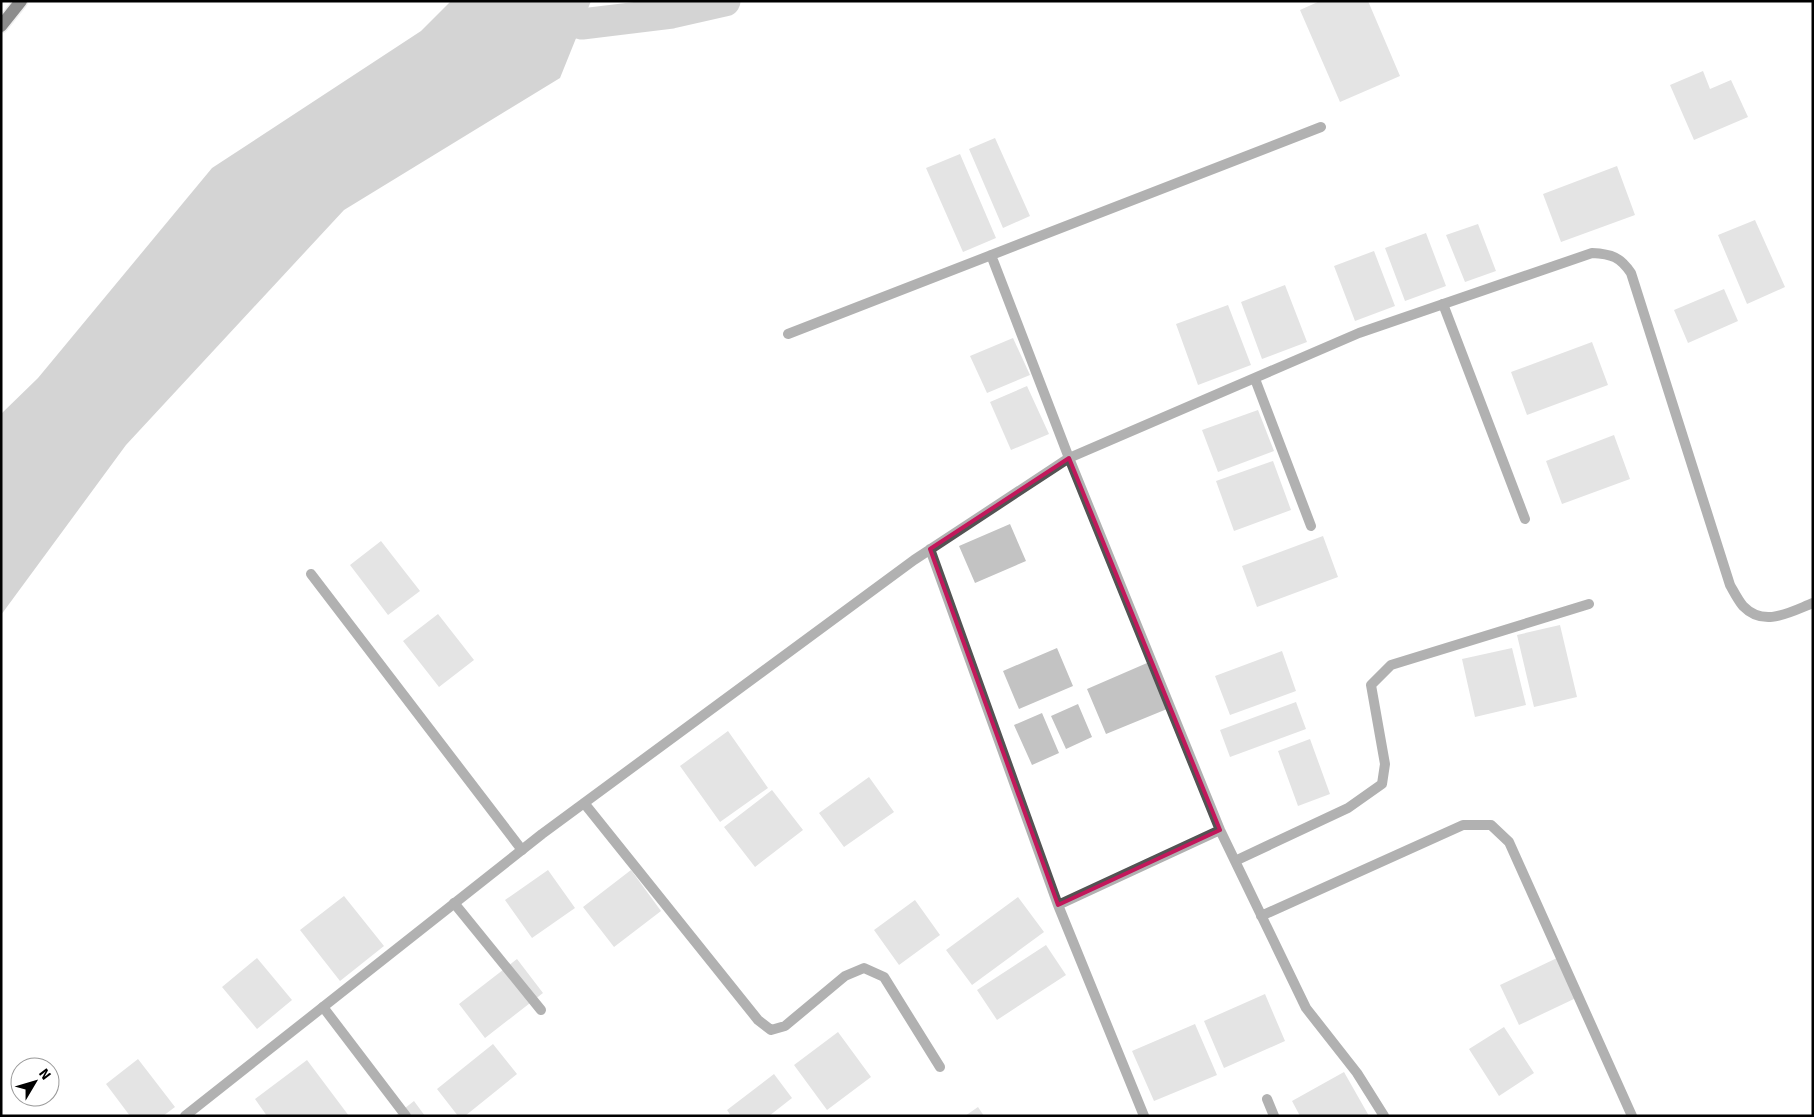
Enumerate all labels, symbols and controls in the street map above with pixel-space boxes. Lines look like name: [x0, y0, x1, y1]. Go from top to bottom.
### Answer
north arrow: [10, 1057, 60, 1107]
text: N: [35, 1065, 55, 1083]

